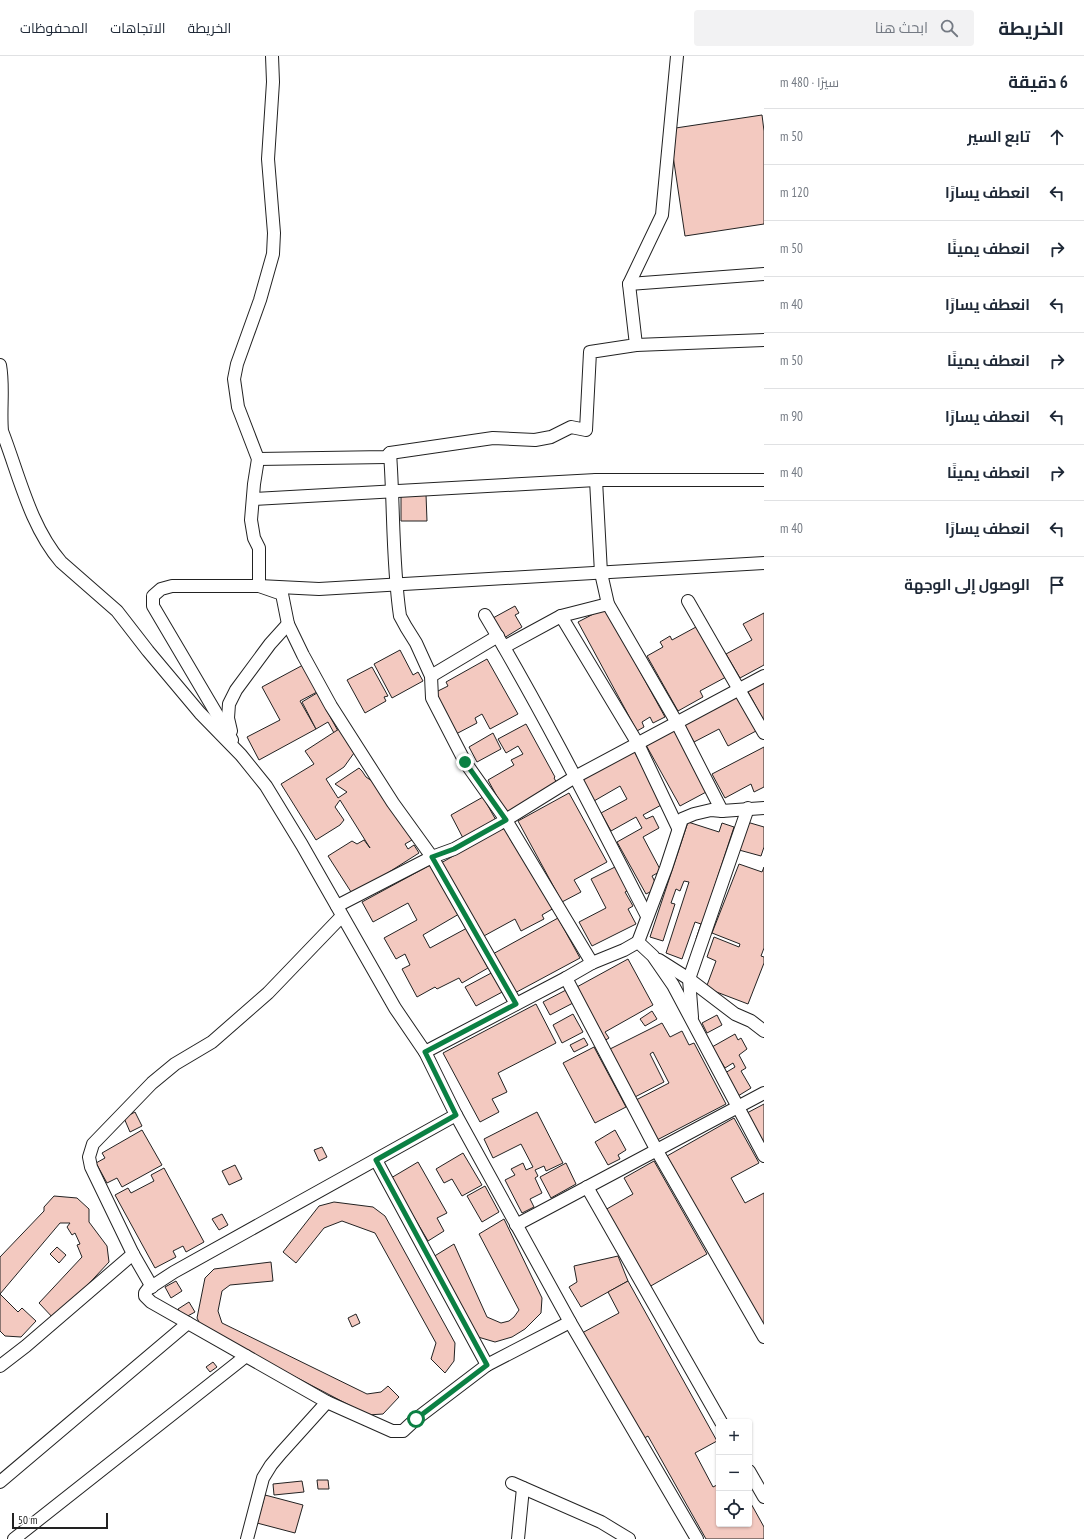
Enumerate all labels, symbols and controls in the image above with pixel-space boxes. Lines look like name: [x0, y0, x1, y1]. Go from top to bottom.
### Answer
search box: [694, 10, 974, 46]
text: الخريطة: [998, 16, 1064, 40]
icon: search: [938, 17, 960, 39]
text: ابحث هنا: [875, 18, 928, 37]
text: المحفوظات: [20, 19, 88, 37]
text: الاتجاهات: [110, 19, 166, 37]
text: الخريطة: [188, 19, 231, 37]
text: 6 دقيقة: [1008, 71, 1068, 93]
text: سيرًا · 480 m: [780, 74, 839, 91]
icon: ahead: [1046, 126, 1068, 148]
text: تابع السير: [967, 127, 1030, 146]
text: 50 m: [780, 128, 803, 145]
icon: left: [1046, 182, 1068, 204]
text: انعطف يسارًا: [945, 183, 1030, 202]
text: 120 m: [780, 184, 809, 201]
icon: right: [1046, 238, 1068, 260]
text: انعطف يمينًا: [947, 239, 1030, 258]
text: 50 m: [780, 240, 803, 257]
icon: left: [1046, 294, 1068, 316]
text: انعطف يسارًا: [945, 295, 1030, 314]
text: 40 m: [780, 296, 803, 313]
icon: right: [1046, 350, 1068, 372]
text: انعطف يمينًا: [947, 351, 1030, 370]
text: 50 m: [780, 352, 803, 369]
icon: left: [1046, 406, 1068, 428]
text: انعطف يسارًا: [945, 407, 1030, 426]
text: 90 m: [780, 408, 803, 425]
icon: right: [1046, 462, 1068, 484]
text: انعطف يمينًا: [947, 463, 1030, 482]
text: 40 m: [780, 464, 803, 481]
icon: left: [1046, 518, 1068, 540]
text: انعطف يسارًا: [945, 519, 1030, 538]
text: 40 m: [780, 520, 803, 537]
icon: arrive: [1046, 574, 1068, 596]
text: الوصول إلى الوجهة: [904, 575, 1030, 594]
route end: [456, 753, 474, 771]
route start: [407, 1410, 425, 1428]
map controls: [716, 1419, 752, 1527]
button: +: [716, 1419, 752, 1455]
button: −: [716, 1455, 752, 1491]
button: locate: [716, 1491, 752, 1527]
scale bar: [12, 1511, 108, 1530]
text: 50 m: [18, 1513, 37, 1527]

